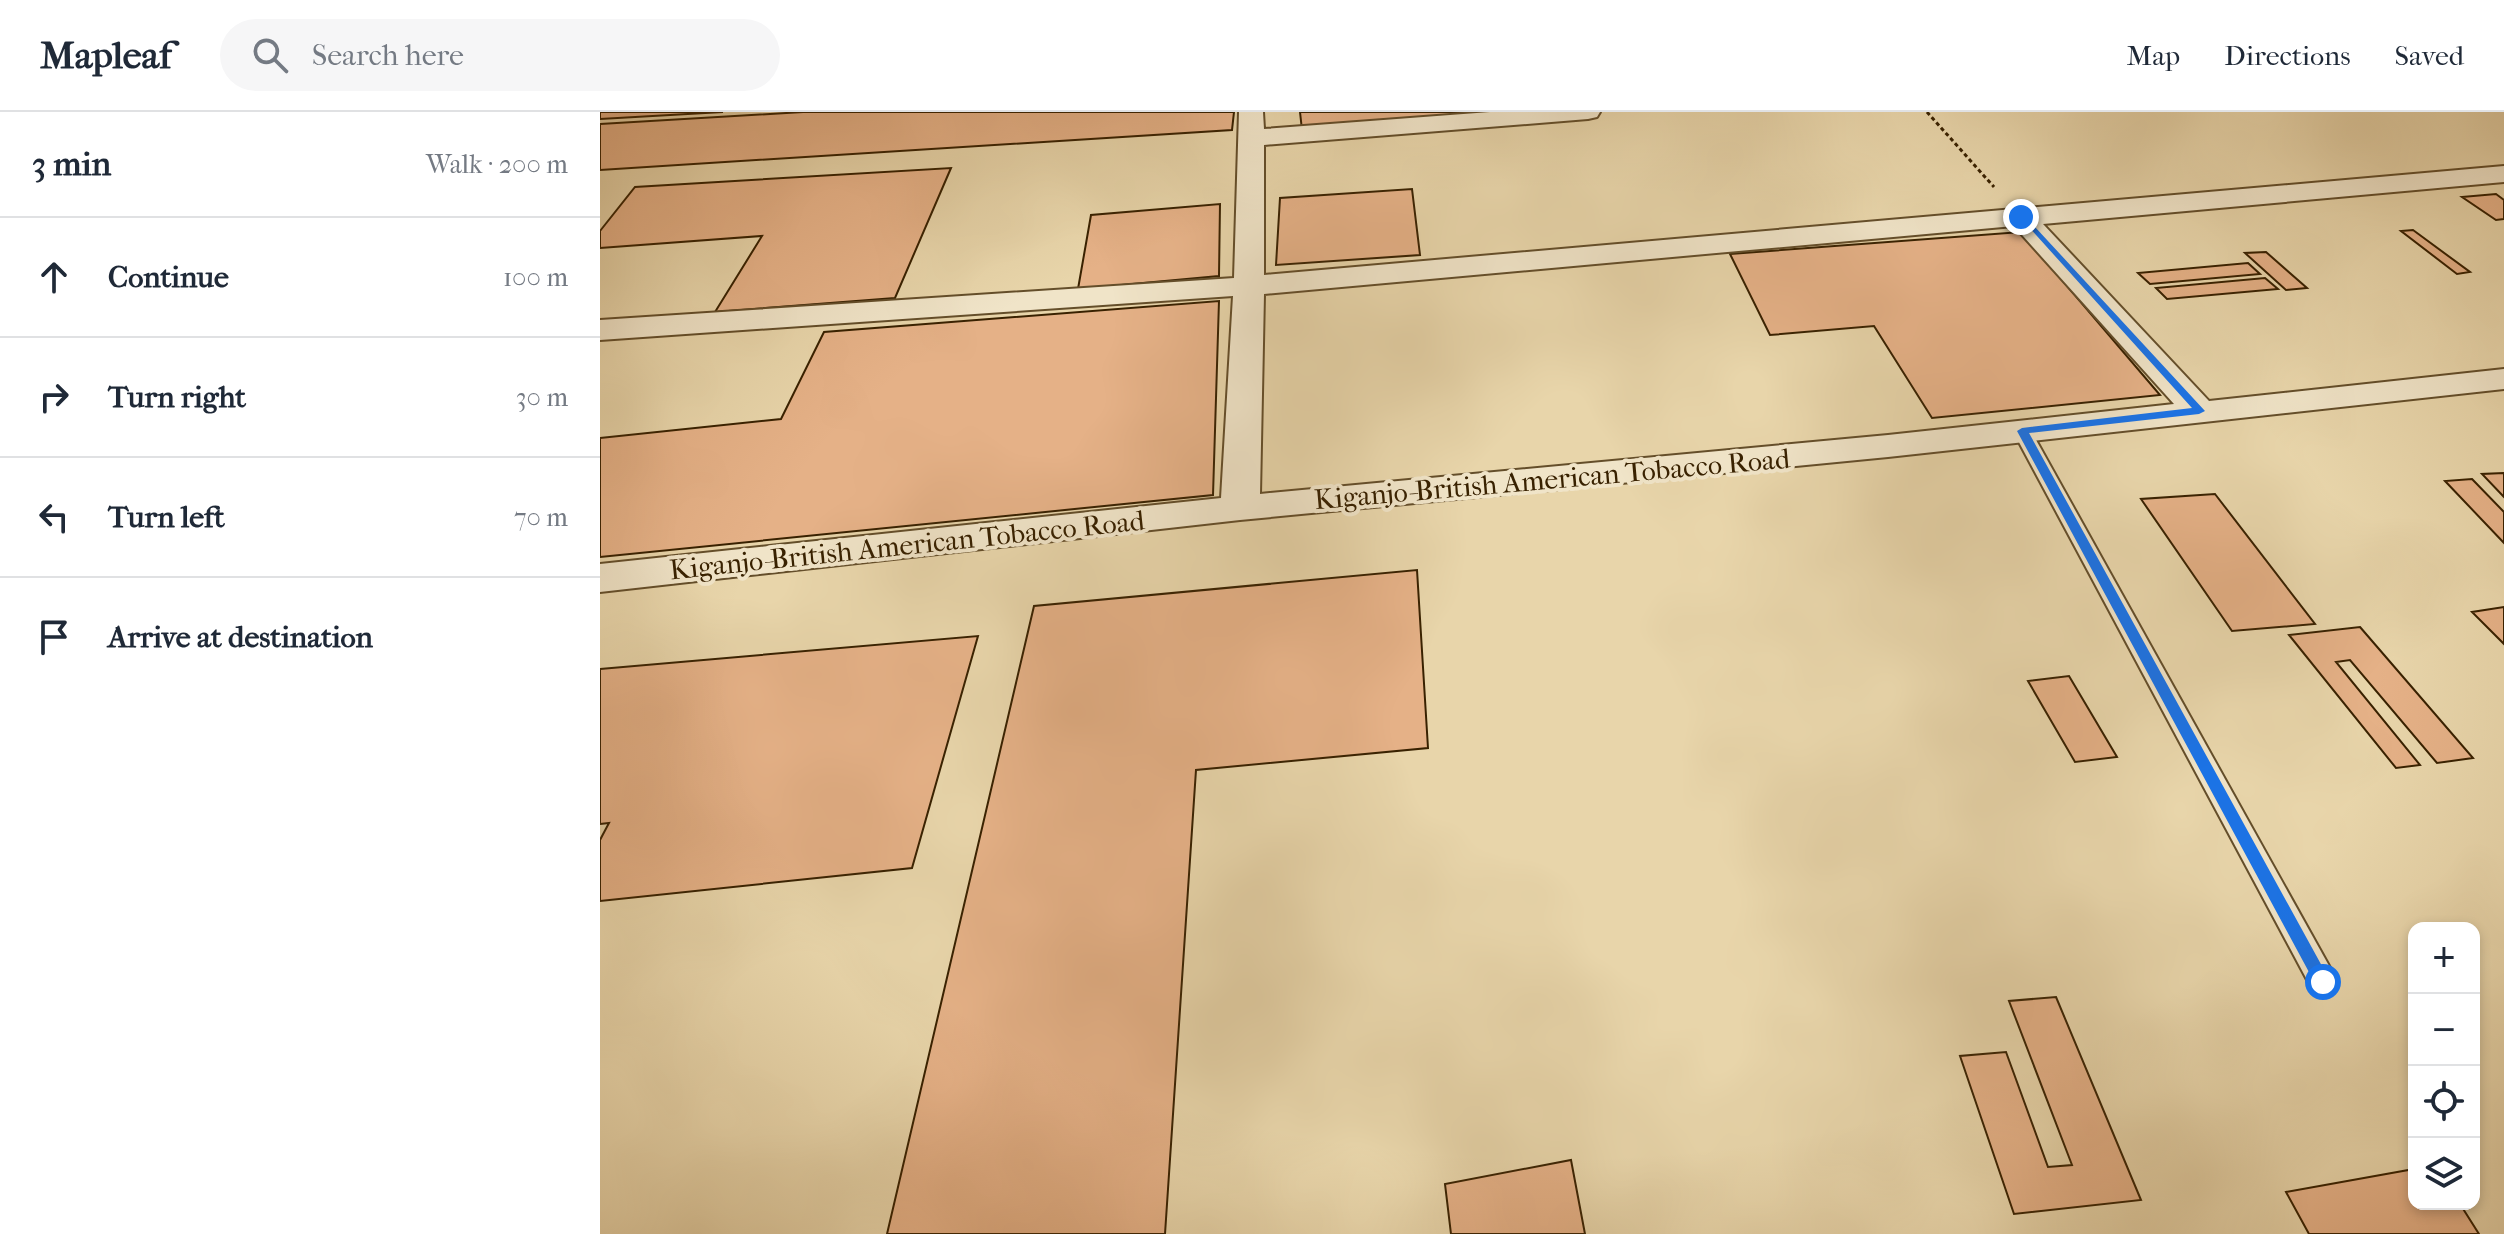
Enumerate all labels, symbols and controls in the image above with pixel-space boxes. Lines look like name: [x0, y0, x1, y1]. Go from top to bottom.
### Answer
search box: [220, 19, 780, 91]
text: Mapleaf: [40, 33, 172, 78]
icon: search: [248, 33, 292, 77]
text: Search here: [312, 38, 464, 73]
text: Map: [2127, 39, 2180, 72]
text: Directions: [2224, 39, 2351, 72]
text: Saved: [2395, 39, 2464, 72]
text: 3 min: [32, 144, 111, 184]
text: Walk · 200 m: [426, 149, 568, 180]
route end: [2003, 199, 2039, 235]
icon: ahead: [32, 255, 76, 299]
text: Continue: [108, 260, 229, 295]
text: 100 m: [503, 262, 568, 293]
icon: right: [32, 375, 76, 419]
text: Turn right: [108, 380, 246, 415]
text: 30 m: [516, 382, 568, 413]
street label: Kiganjo-British American Tobacco Road: [1313, 442, 1792, 516]
icon: left: [32, 495, 76, 539]
text: Turn left: [108, 500, 225, 535]
text: 70 m: [514, 502, 568, 533]
street label: Kiganjo-British American Tobacco Road: [668, 504, 1147, 586]
icon: arrive: [32, 615, 76, 659]
text: Arrive at destination: [108, 620, 373, 655]
map controls: [2408, 922, 2480, 1210]
button: +: [2408, 922, 2480, 994]
route start: [2305, 964, 2341, 1000]
button: −: [2408, 994, 2480, 1066]
button: locate: [2408, 1066, 2480, 1138]
button: layers: [2408, 1138, 2480, 1210]

